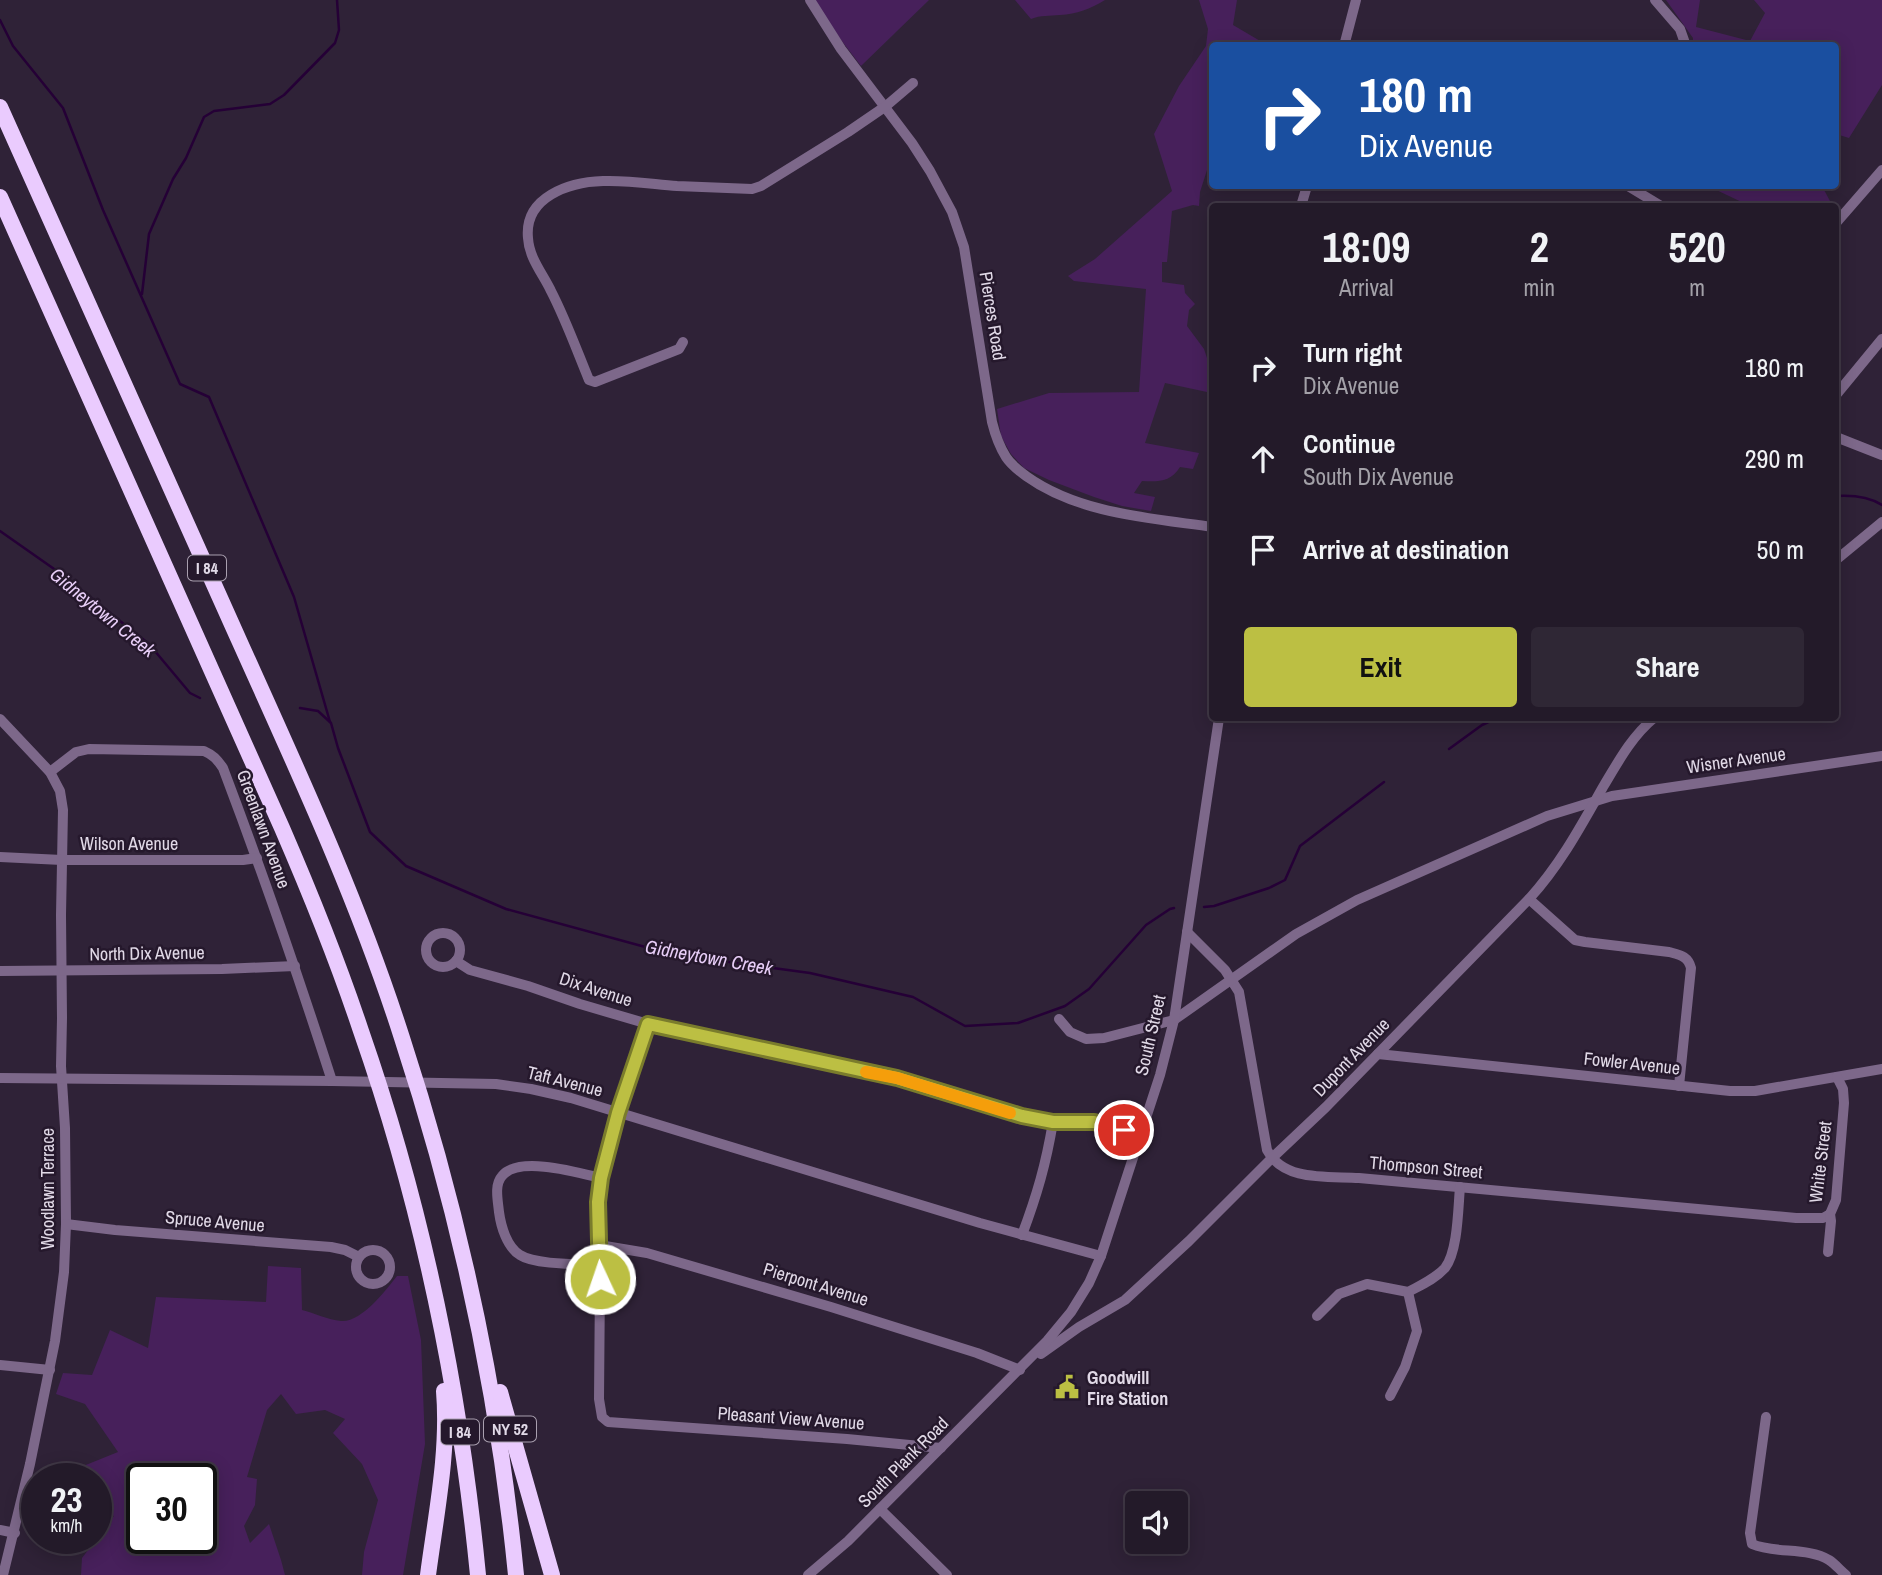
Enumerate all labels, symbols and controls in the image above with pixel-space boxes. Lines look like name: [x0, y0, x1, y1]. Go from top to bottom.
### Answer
text: 180 m: [1359, 61, 1473, 127]
icon: right: [1244, 70, 1335, 161]
text: Dix Avenue: [1359, 124, 1493, 167]
text: 18:09: [1322, 219, 1410, 275]
text: 2: [1530, 219, 1549, 275]
text: 520: [1668, 219, 1726, 275]
street label: Pierces Road: [974, 270, 1012, 362]
text: Arrival: [1339, 272, 1394, 303]
text: min: [1524, 272, 1555, 303]
text: m: [1689, 272, 1705, 303]
text: Turn right: [1303, 335, 1402, 370]
icon: right: [1244, 349, 1282, 387]
text: 180 m: [1745, 350, 1804, 385]
text: Dix Avenue: [1303, 370, 1399, 401]
text: Continue: [1303, 426, 1395, 461]
icon: ahead: [1244, 440, 1282, 478]
text: 290 m: [1745, 441, 1804, 476]
text: South Dix Avenue: [1303, 461, 1454, 492]
icon: arrive: [1244, 531, 1282, 569]
text: Arrive at destination: [1303, 532, 1509, 567]
text: 50 m: [1757, 532, 1804, 567]
road number: I 84: [188, 555, 226, 580]
water label: Gidneytown Creek: [45, 561, 162, 663]
button: Exit: [1244, 627, 1517, 707]
button: Share: [1531, 627, 1804, 707]
street label: Wisner Avenue: [1685, 741, 1787, 779]
street label: Greenlawn Avenue: [231, 766, 297, 892]
street label: Wilson Avenue: [80, 831, 178, 856]
water label: Gidneytown Creek: [643, 933, 776, 981]
street label: North Dix Avenue: [89, 939, 205, 967]
street label: Dix Avenue: [556, 965, 636, 1013]
street label: South Street: [1129, 992, 1171, 1078]
street label: Dupont Avenue: [1307, 1012, 1395, 1102]
street label: Fowler Avenue: [1583, 1046, 1681, 1080]
street label: Taft Avenue: [525, 1060, 605, 1102]
pin: [1094, 1100, 1154, 1160]
icon: arrive: [1105, 1111, 1143, 1149]
street label: White Street: [1803, 1120, 1837, 1204]
street label: Woodlawn Terrace: [35, 1128, 60, 1250]
street label: Thompson Street: [1369, 1150, 1483, 1184]
street label: Spruce Avenue: [164, 1204, 266, 1238]
position arrow: [563, 1242, 637, 1316]
street label: Pierpont Avenue: [760, 1256, 872, 1312]
place label: Goodwill Fire Station: [1087, 1365, 1168, 1411]
public building icon: Goodwill Fire Station: [1053, 1373, 1081, 1401]
street label: Pleasant View Avenue: [717, 1400, 865, 1436]
street label: South Plank Road: [852, 1411, 954, 1513]
road number: NY 52: [484, 1416, 536, 1442]
road number: I 84: [441, 1420, 479, 1444]
speed limit sign: 30: [126, 1463, 217, 1554]
text: 23: [51, 1476, 82, 1523]
map controls: [1125, 1491, 1188, 1554]
button: sound: [1125, 1491, 1188, 1554]
text: km/h: [51, 1513, 83, 1538]

